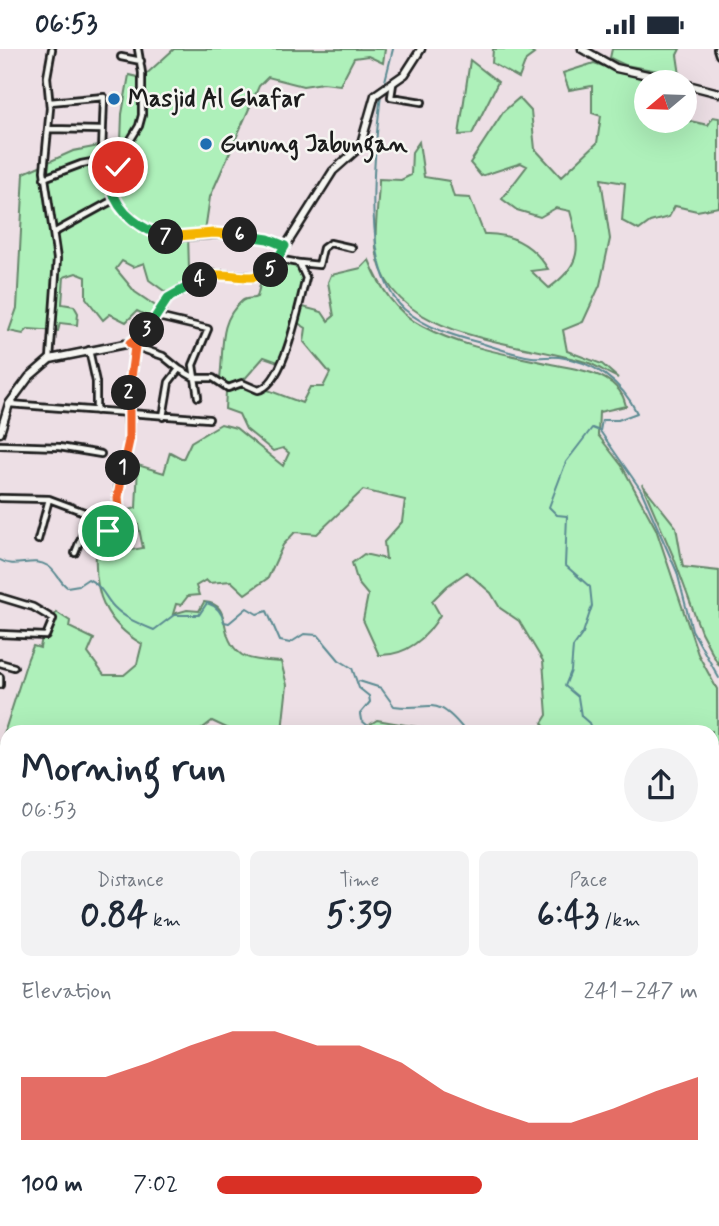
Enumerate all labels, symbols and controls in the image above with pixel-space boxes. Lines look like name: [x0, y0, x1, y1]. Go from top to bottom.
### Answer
text: 06:53: [35, 8, 97, 42]
north arrow: [634, 70, 696, 133]
map controls: [634, 70, 697, 133]
place label: Masjid Al Ghafar: [128, 84, 305, 116]
marker: Masjid Al Ghafar: [106, 91, 122, 107]
place label: Gunung Jabungan: [220, 129, 408, 163]
marker: Gunung Jabungan: [198, 136, 214, 152]
pin: [88, 137, 148, 197]
icon: check: [99, 148, 137, 186]
pin: 6: [222, 217, 258, 253]
pin: 7: [148, 219, 184, 255]
text: 6: [235, 222, 244, 247]
text: 7: [160, 224, 171, 249]
pin: 5: [254, 253, 288, 287]
text: 5: [265, 257, 276, 282]
pin: 4: [182, 263, 218, 297]
text: 4: [194, 267, 205, 292]
pin: 3: [130, 313, 164, 347]
text: 3: [142, 317, 151, 342]
pin: 2: [111, 375, 146, 411]
text: 2: [124, 380, 133, 405]
pin: 1: [106, 451, 140, 485]
text: 1: [118, 455, 127, 480]
pin: [78, 501, 138, 561]
icon: arrive: [89, 512, 127, 550]
text: Morning run: [21, 745, 226, 794]
button: share: [624, 748, 698, 822]
text: 06:53: [21, 796, 76, 826]
text: Distance: [97, 868, 164, 893]
text: Time: [340, 868, 379, 893]
text: Pace: [570, 868, 607, 893]
text: 0.84: [80, 893, 148, 939]
text: 5:39: [326, 893, 393, 939]
text: 6:43: [537, 893, 599, 939]
text: km: [148, 908, 181, 933]
text: /km: [599, 908, 640, 933]
text: Elevation: [21, 977, 112, 1007]
text: 241–247 m: [584, 977, 698, 1007]
text: 100 m: [21, 1170, 83, 1200]
text: 7:02: [133, 1170, 178, 1200]

